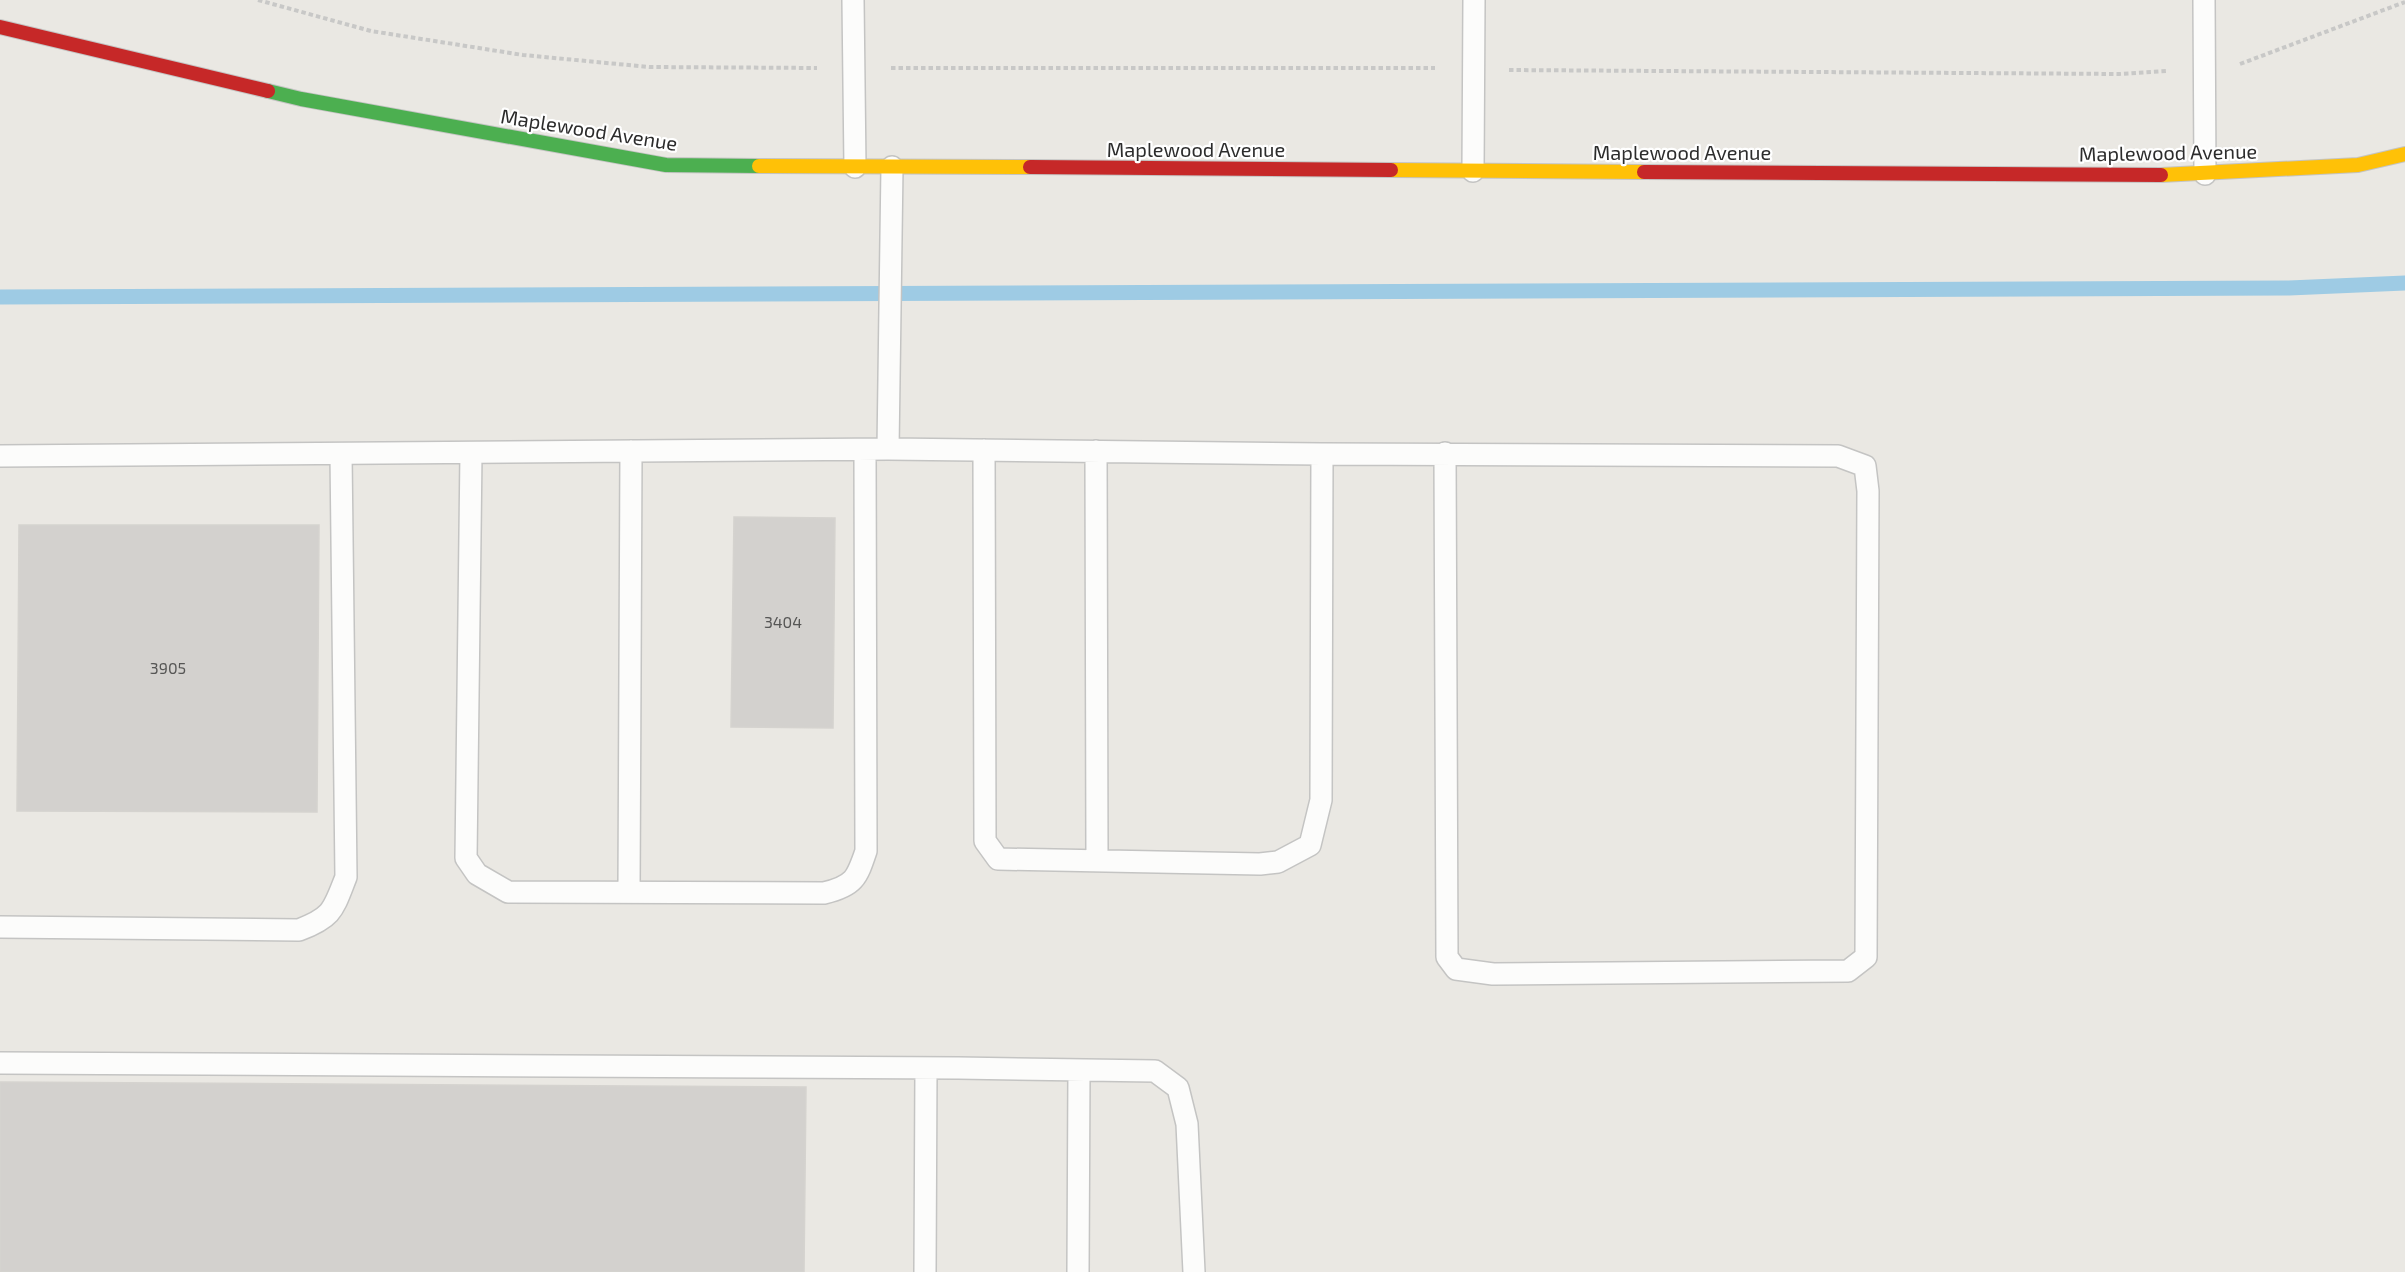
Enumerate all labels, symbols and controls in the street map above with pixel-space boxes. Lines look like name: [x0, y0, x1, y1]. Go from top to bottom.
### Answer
street label: Maplewood Avenue: [499, 103, 679, 155]
street label: Maplewood Avenue: [1107, 137, 1285, 161]
street label: Maplewood Avenue: [2079, 138, 2257, 166]
street label: Maplewood Avenue: [1593, 140, 1771, 164]
house number: 3404: [764, 612, 802, 631]
house number: 3905: [150, 658, 186, 677]

